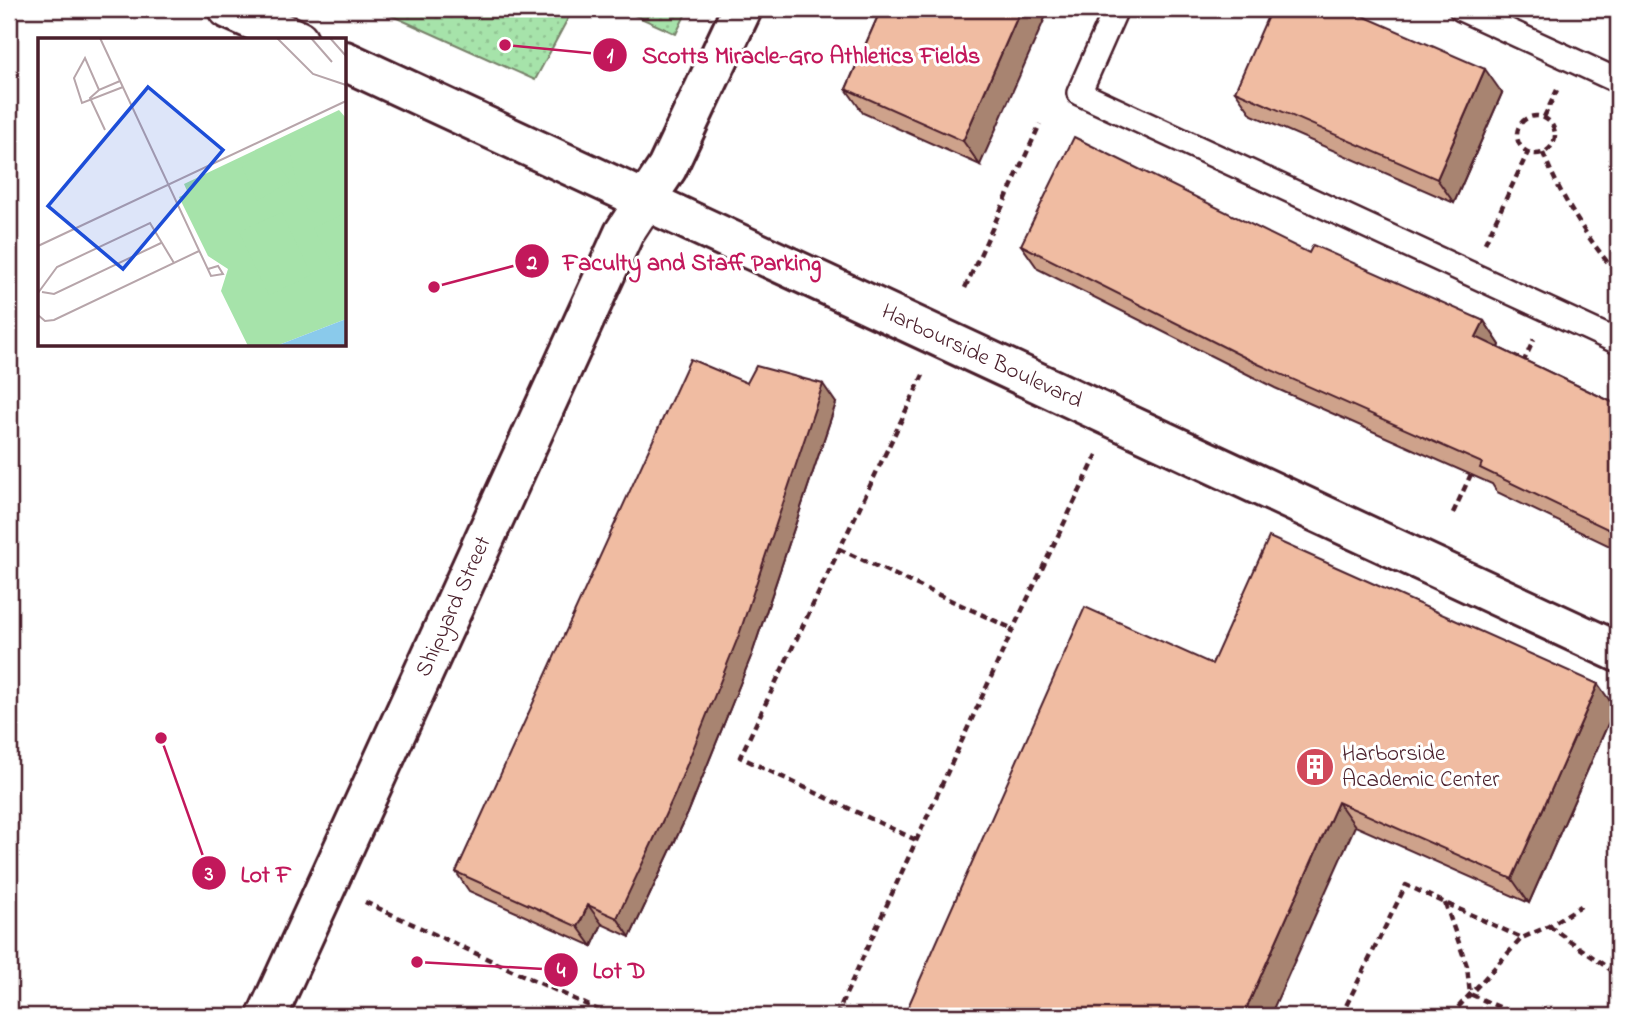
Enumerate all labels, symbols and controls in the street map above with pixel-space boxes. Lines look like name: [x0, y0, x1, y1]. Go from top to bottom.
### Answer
callout: Scotts Miracle-Gro Athletics Fields: [592, 32, 994, 77]
inset map: [38, 38, 346, 346]
text: Scotts Miracle-Gro Athletics Fields: [642, 40, 980, 75]
text: 1: [607, 42, 614, 72]
callout: Faculty and Staff Parking: [514, 239, 836, 284]
text: Faculty and Staff Parking: [562, 247, 821, 283]
text: 2: [526, 249, 538, 279]
street label: Harbourside Boulevard: [876, 296, 1088, 418]
street label: Shipyard Street: [407, 531, 500, 682]
place label: Harborside Academic Center: [1342, 738, 1500, 797]
building icon: Harborside Academic Center: [1294, 746, 1336, 788]
callout: Lot F: [191, 851, 305, 896]
text: Lot F: [241, 859, 292, 894]
text: 3: [204, 860, 214, 890]
callout: Lot D: [543, 947, 659, 992]
text: Lot D: [592, 955, 646, 990]
text: 4: [557, 957, 566, 987]

